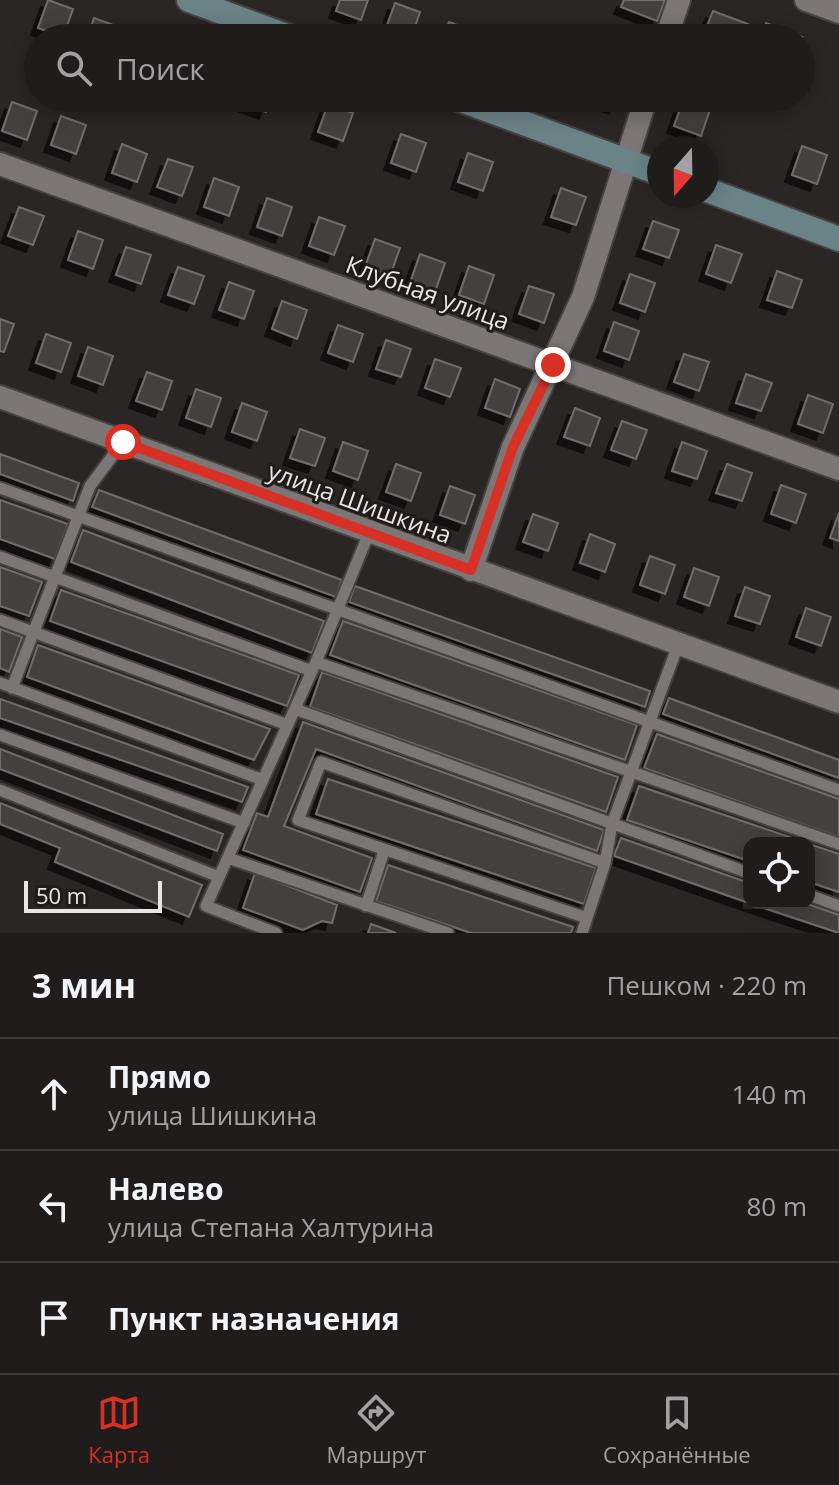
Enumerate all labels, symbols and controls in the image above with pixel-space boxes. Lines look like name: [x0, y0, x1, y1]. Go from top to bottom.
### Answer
search box: [24, 24, 815, 112]
icon: search: [52, 46, 96, 90]
text: Поиск: [116, 48, 205, 89]
north arrow: [647, 136, 719, 208]
street label: Клубная улица: [341, 247, 515, 337]
route end: [535, 347, 571, 383]
route start: [105, 424, 141, 460]
street label: улица Шишкина: [264, 453, 456, 551]
map controls: [743, 837, 815, 909]
button: locate: [743, 837, 815, 909]
scale bar: [24, 877, 162, 913]
text: 50 m: [36, 880, 87, 910]
text: 3 мин: [32, 962, 136, 1008]
text: Пешком · 220 m: [606, 967, 807, 1003]
text: Прямо: [108, 1056, 211, 1097]
icon: ahead: [32, 1072, 76, 1116]
text: 140 m: [732, 1076, 807, 1112]
text: улица Шишкина: [108, 1097, 317, 1133]
text: Налево: [108, 1168, 224, 1209]
icon: left: [32, 1184, 76, 1228]
text: 80 m: [746, 1188, 807, 1224]
text: улица Степана Халтурина: [108, 1209, 434, 1245]
icon: arrive: [32, 1296, 76, 1340]
text: Пункт назначения: [108, 1298, 400, 1339]
tab: Карта: [88, 1391, 150, 1469]
tab: Маршрут: [327, 1391, 426, 1469]
tab: Сохранённые: [603, 1391, 751, 1469]

